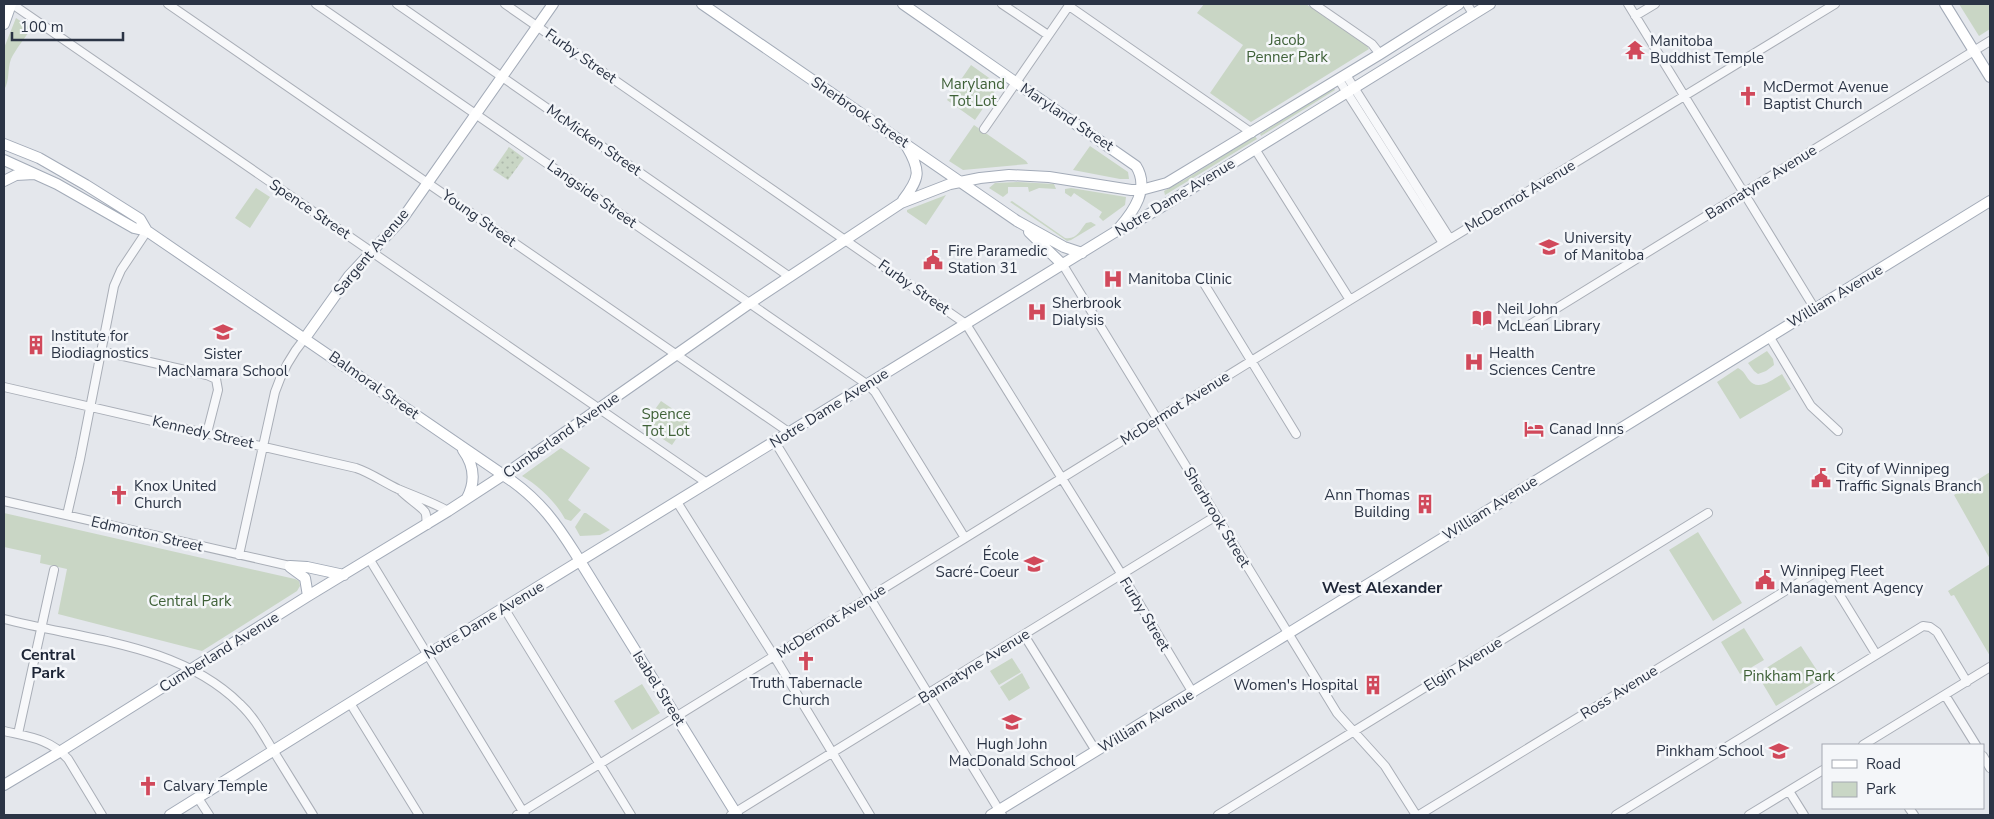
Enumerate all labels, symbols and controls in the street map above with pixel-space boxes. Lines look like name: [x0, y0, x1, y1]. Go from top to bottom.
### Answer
scale bar: [12, 10, 124, 42]
text: 100 m: [20, 17, 64, 37]
street label: Furby Street: [541, 24, 621, 88]
park label: Jacob Penner Park: [1246, 30, 1328, 67]
place label: Manitoba Buddhist Temple: [1650, 31, 1764, 68]
temple icon: Manitoba Buddhist Temple: [1624, 39, 1646, 61]
street label: Sherbrook Street: [807, 72, 913, 153]
park label: Maryland Tot Lot: [941, 74, 1005, 111]
place label: McDermot Avenue Baptist Church: [1763, 77, 1889, 114]
street label: Maryland Street: [1016, 78, 1118, 156]
church icon: McDermot Avenue Baptist Church: [1737, 85, 1759, 107]
street label: McMicken Street: [543, 100, 646, 181]
street label: Bannatyne Avenue: [1702, 140, 1820, 224]
street label: Notre Dame Avenue: [1111, 153, 1239, 241]
street label: McDermot Avenue: [1461, 155, 1579, 237]
street label: Langside Street: [543, 156, 642, 233]
street label: Spence Street: [265, 174, 355, 244]
street label: Young Street: [437, 184, 521, 251]
street label: Sargent Avenue: [329, 204, 413, 300]
place label: University of Manitoba: [1564, 228, 1644, 265]
school or university icon: University of Manitoba: [1538, 236, 1560, 258]
place label: Fire Paramedic Station 31: [948, 241, 1047, 278]
public building icon: Fire Paramedic Station 31: [922, 249, 944, 271]
street label: Furby Street: [874, 255, 954, 319]
street label: William Avenue: [1784, 260, 1886, 332]
hospital icon: Manitoba Clinic: [1102, 268, 1124, 290]
place label: Manitoba Clinic: [1128, 269, 1232, 289]
place label: Sherbrook Dialysis: [1052, 293, 1122, 330]
place label: Neil John McLean Library: [1497, 299, 1601, 336]
hospital icon: Sherbrook Dialysis: [1026, 301, 1048, 323]
library icon: Neil John McLean Library: [1471, 307, 1493, 329]
school or university icon: Sister MacNamara School: [212, 321, 234, 343]
place label: Institute for Biodiagnostics: [51, 326, 149, 363]
building icon: Institute for Biodiagnostics: [25, 334, 47, 356]
place label: Health Sciences Centre: [1489, 343, 1596, 380]
place label: Sister MacNamara School: [158, 344, 289, 381]
street label: Balmoral Street: [325, 346, 424, 424]
hospital icon: Health Sciences Centre: [1463, 351, 1485, 373]
street label: Notre Dame Avenue: [766, 363, 892, 453]
street label: McDermot Avenue: [1116, 366, 1234, 450]
street label: Cumberland Avenue: [499, 387, 623, 483]
park label: Spence Tot Lot: [641, 404, 691, 441]
street label: Kennedy Street: [150, 411, 256, 454]
hotel icon: Canad Inns: [1523, 418, 1545, 440]
place label: Canad Inns: [1549, 419, 1624, 439]
place label: City of Winnipeg Traffic Signals Branch: [1836, 459, 1982, 496]
street label: Sherbrook Street: [1179, 463, 1255, 572]
public building icon: City of Winnipeg Traffic Signals Branch: [1810, 467, 1832, 489]
street label: William Avenue: [1439, 471, 1541, 545]
place label: Knox United Church: [134, 476, 217, 513]
church icon: Knox United Church: [108, 484, 130, 506]
place label: Ann Thomas Building: [1324, 485, 1410, 522]
building icon: Ann Thomas Building: [1414, 493, 1436, 515]
street label: Edmonton Street: [89, 511, 205, 557]
place label: École Sacré-Coeur: [935, 545, 1020, 582]
school or university icon: École Sacré-Coeur: [1023, 553, 1045, 575]
place label: Winnipeg Fleet Management Agency: [1780, 561, 1924, 598]
public building icon: Winnipeg Fleet Management Agency: [1754, 569, 1776, 591]
street label: Furby Street: [1115, 573, 1175, 655]
street label: Notre Dame Avenue: [420, 576, 548, 664]
district label: West Alexander: [1322, 577, 1443, 599]
street label: McDermot Avenue: [772, 579, 890, 663]
park label: Central Park: [149, 591, 232, 611]
street label: Cumberland Avenue: [155, 607, 283, 697]
street label: Bannatyne Avenue: [915, 624, 1033, 708]
street label: Elgin Avenue: [1420, 632, 1506, 696]
district label: Central Park: [21, 644, 75, 684]
street label: Isabel Street: [628, 647, 690, 730]
church icon: Truth Tabernacle Church: [795, 650, 817, 672]
street label: Ross Avenue: [1577, 660, 1661, 724]
park label: Pinkham Park: [1743, 666, 1836, 686]
place label: Truth Tabernacle Church: [750, 673, 863, 710]
building icon: Women's Hospital: [1362, 674, 1384, 696]
place label: Women's Hospital: [1233, 675, 1359, 695]
street label: William Avenue: [1095, 685, 1197, 757]
school or university icon: Hugh John MacDonald School: [1001, 711, 1023, 733]
place label: Hugh John MacDonald School: [949, 734, 1076, 771]
school or university icon: Pinkham School: [1768, 740, 1790, 762]
place label: Pinkham School: [1656, 741, 1765, 761]
legend: [1822, 744, 1984, 809]
text: Road: [1866, 754, 1901, 774]
church icon: Calvary Temple: [137, 775, 159, 797]
place label: Calvary Temple: [163, 776, 268, 796]
text: Park: [1866, 779, 1896, 799]

